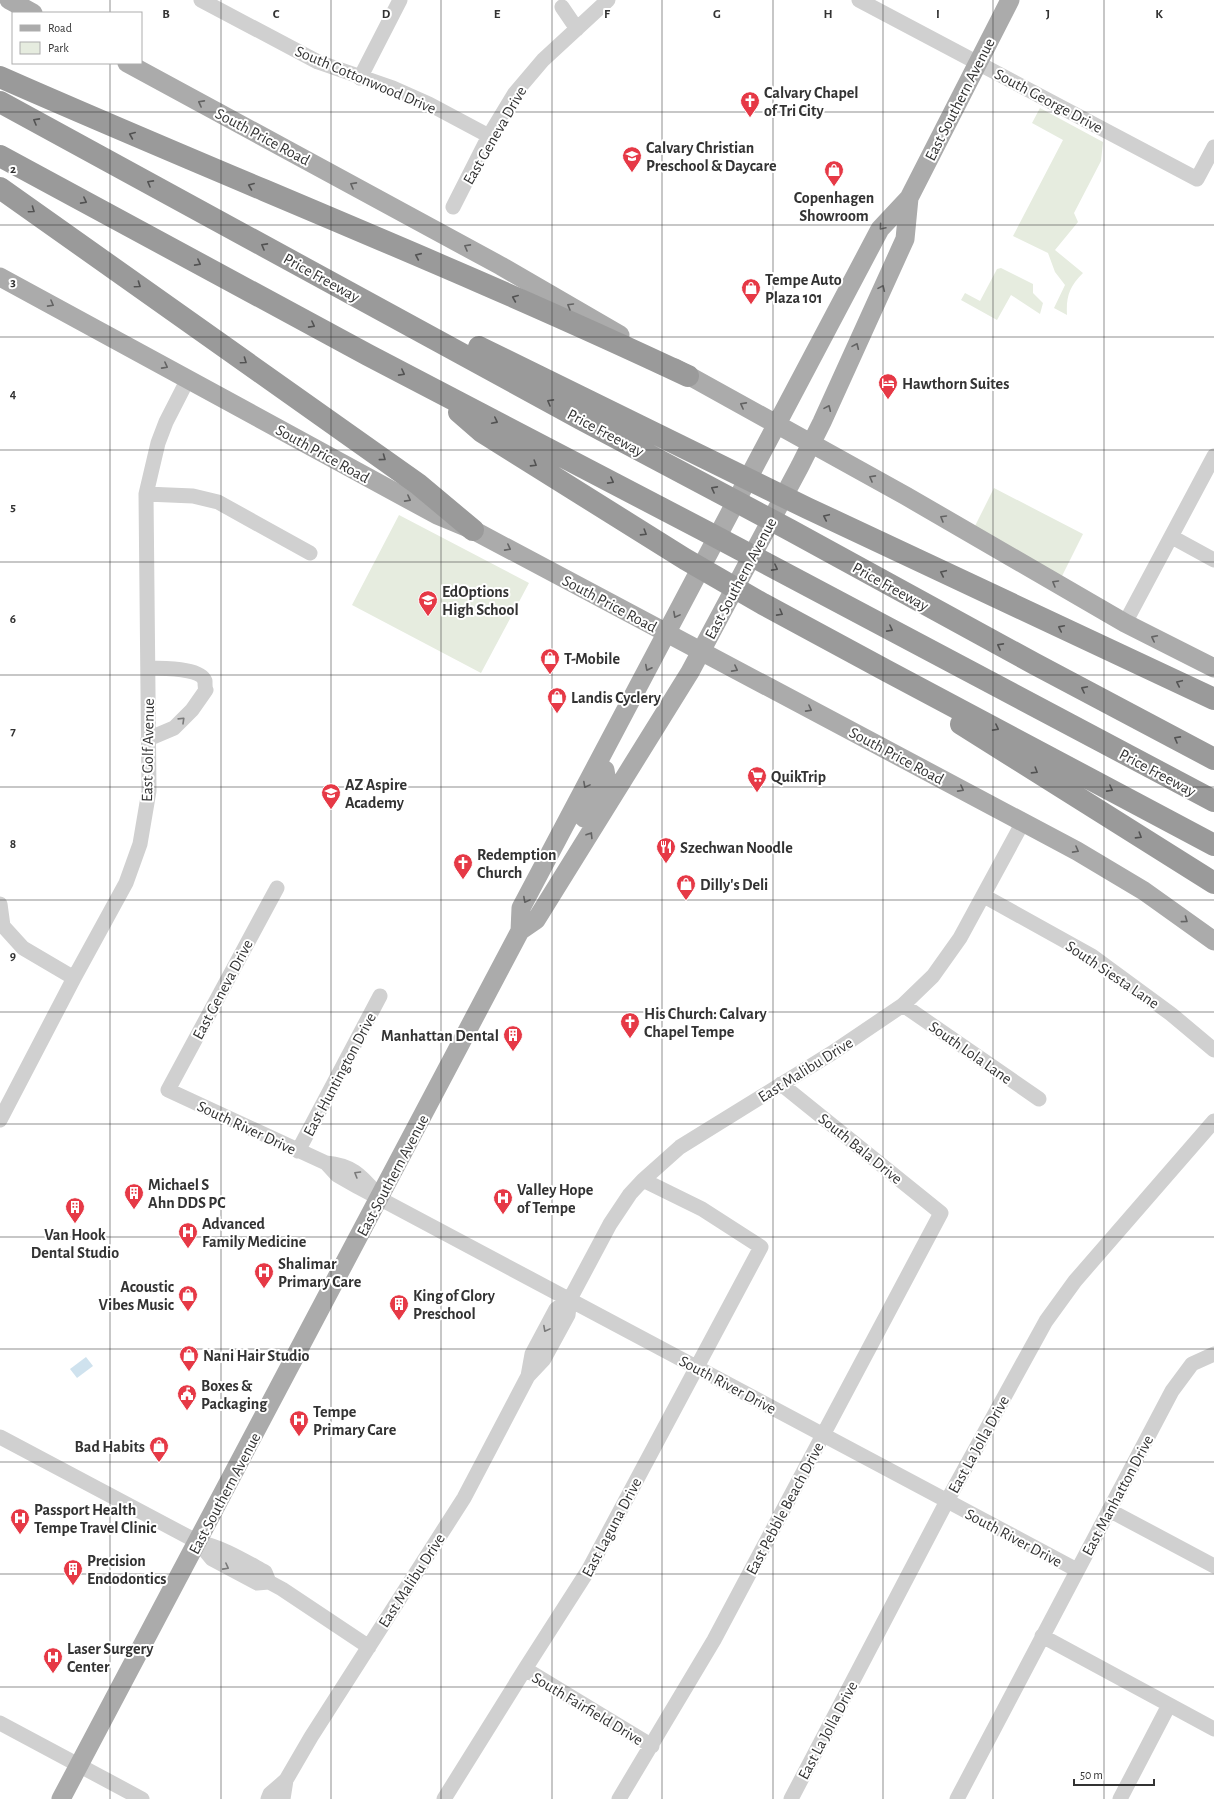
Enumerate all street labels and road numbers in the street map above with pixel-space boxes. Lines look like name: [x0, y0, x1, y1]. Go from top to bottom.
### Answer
street label: East Southern Avenue: [922, 36, 998, 163]
street label: South Cottonwood Drive: [293, 43, 438, 117]
street label: South George Drive: [992, 66, 1105, 136]
street label: East Geneva Drive: [460, 84, 529, 187]
street label: South Price Road: [213, 105, 312, 168]
street label: Price Freeway: [280, 250, 362, 306]
street label: Price Freeway: [564, 406, 647, 461]
street label: South Price Road: [273, 422, 372, 486]
street label: East Southern Avenue: [702, 515, 780, 642]
street label: Price Freeway: [849, 559, 931, 615]
street label: South Price Road: [560, 572, 659, 635]
street label: East Golf Avenue: [139, 698, 157, 802]
street label: South Price Road: [847, 724, 946, 787]
street label: Price Freeway: [1116, 746, 1199, 801]
street label: East Geneva Drive: [190, 937, 256, 1042]
street label: South Siesta Lane: [1063, 938, 1162, 1012]
street label: East Huntington Drive: [301, 1010, 379, 1139]
street label: South Lola Lane: [926, 1018, 1015, 1087]
street label: East Malibu Drive: [755, 1034, 856, 1105]
street label: South River Drive: [195, 1098, 298, 1158]
street label: South Bala Drive: [815, 1110, 905, 1187]
street label: East Southern Avenue: [354, 1112, 432, 1239]
street label: South River Drive: [677, 1353, 779, 1417]
street label: East La Jolla Drive: [945, 1393, 1012, 1496]
street label: East Southern Avenue: [186, 1430, 264, 1557]
street label: East Manhatton Drive: [1079, 1433, 1156, 1558]
street label: East Pebble Beach Drive: [743, 1440, 827, 1577]
street label: East Laguna Drive: [579, 1475, 645, 1580]
street label: South River Drive: [963, 1506, 1065, 1570]
street label: East Malibu Drive: [376, 1531, 448, 1630]
street label: South Fairfield Drive: [529, 1669, 646, 1748]
street label: East La Jolla Drive: [795, 1679, 860, 1782]

